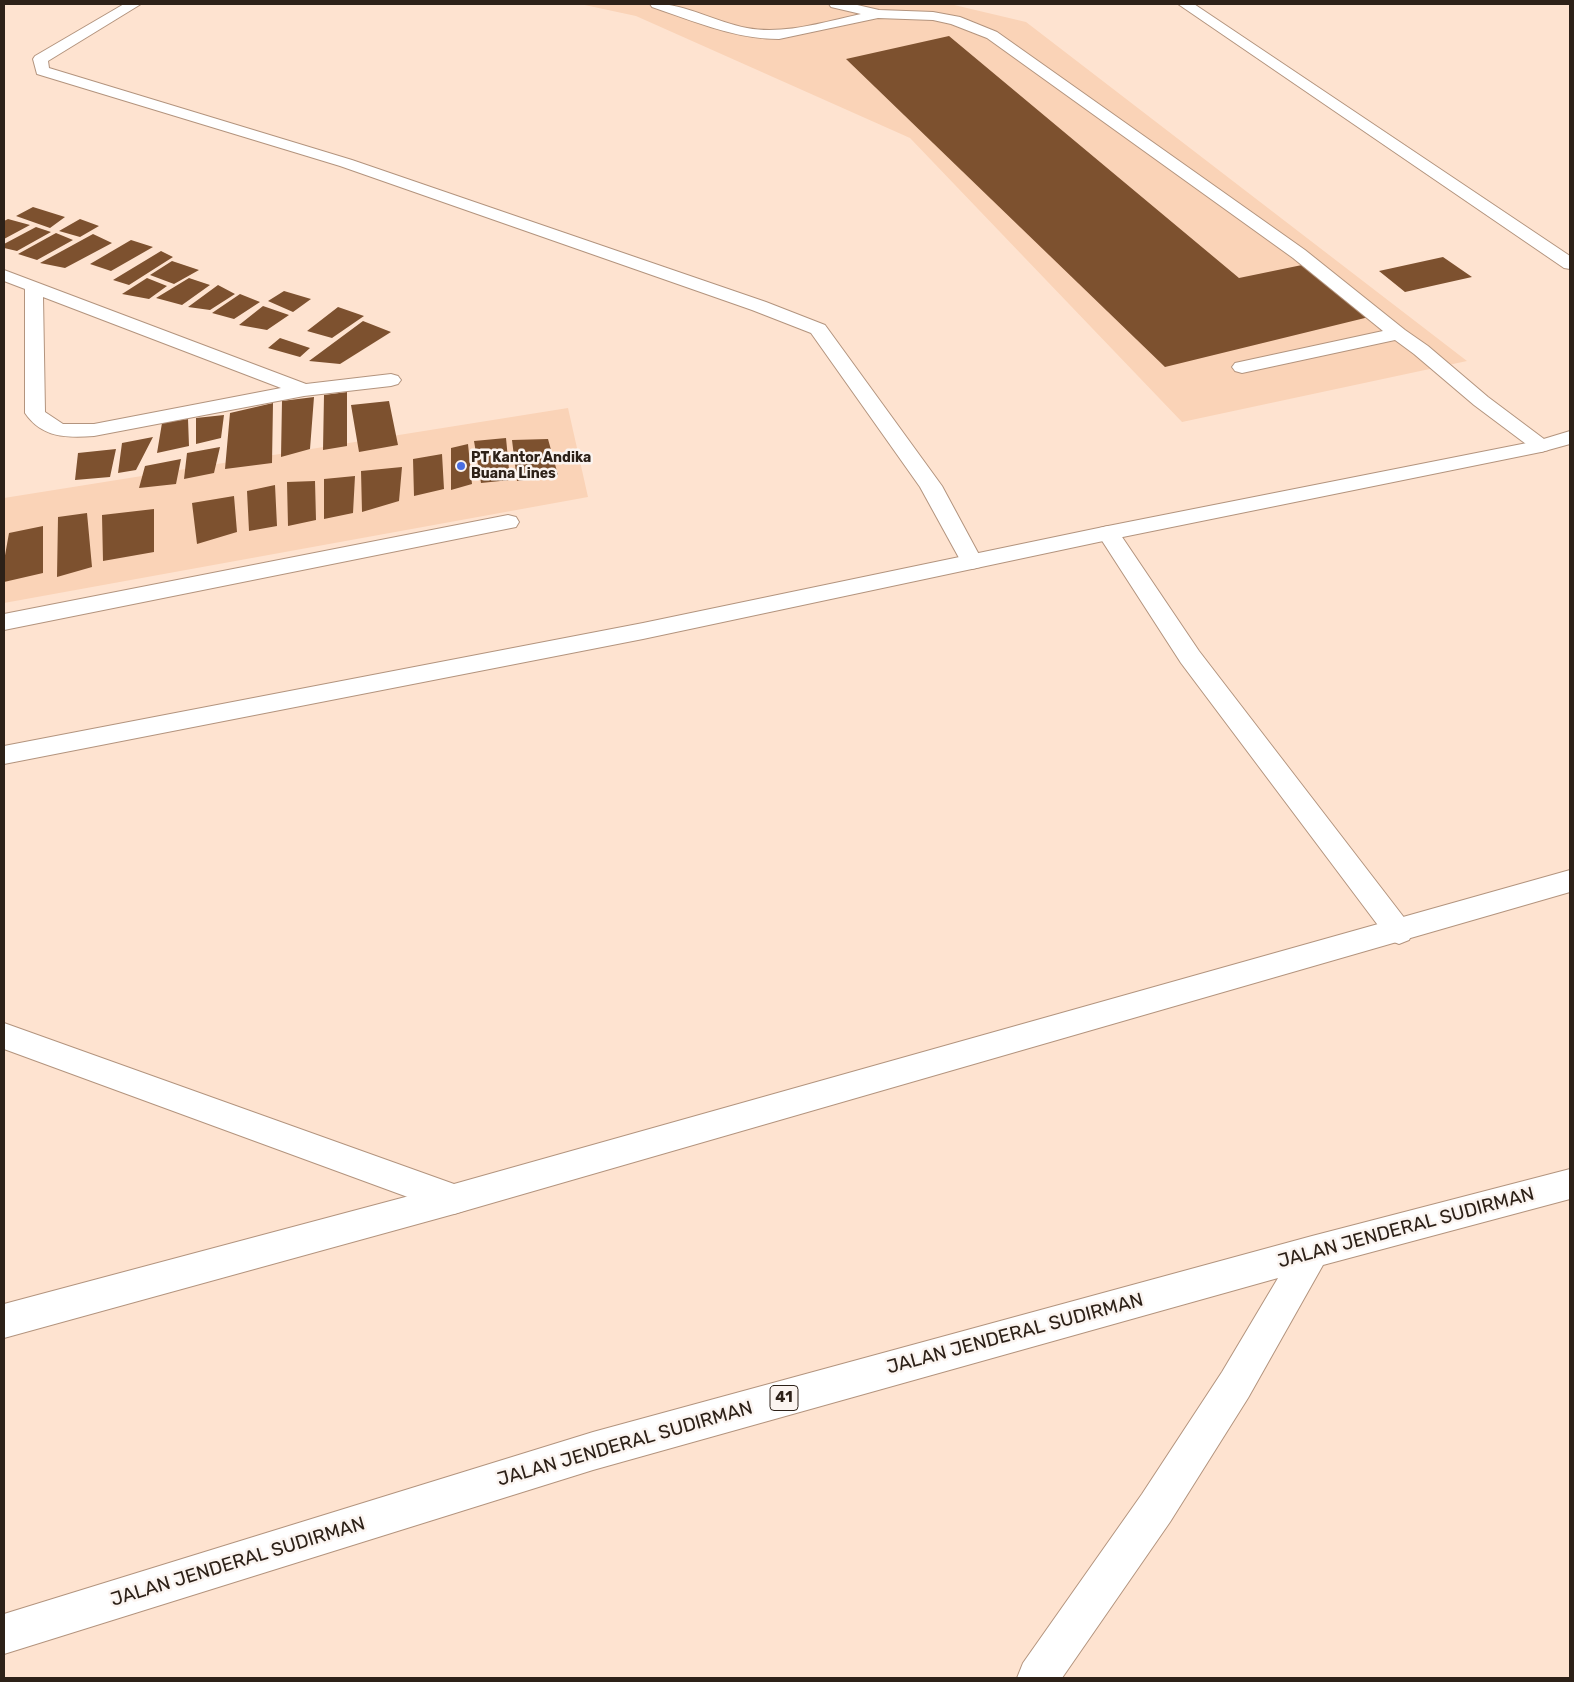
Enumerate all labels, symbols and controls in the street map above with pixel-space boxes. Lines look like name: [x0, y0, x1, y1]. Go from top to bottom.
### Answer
place label: PT Kantor Andika Buana Lines: [471, 450, 591, 482]
marker: PT Kantor Andika Buana Lines: [455, 460, 467, 472]
street label: JALAN JENDERAL SUDIRMAN: [1275, 1183, 1537, 1273]
street label: JALAN JENDERAL SUDIRMAN: [884, 1289, 1146, 1379]
road number: 41: [770, 1386, 798, 1410]
street label: JALAN JENDERAL SUDIRMAN: [495, 1397, 755, 1491]
street label: JALAN JENDERAL SUDIRMAN: [108, 1512, 368, 1612]

